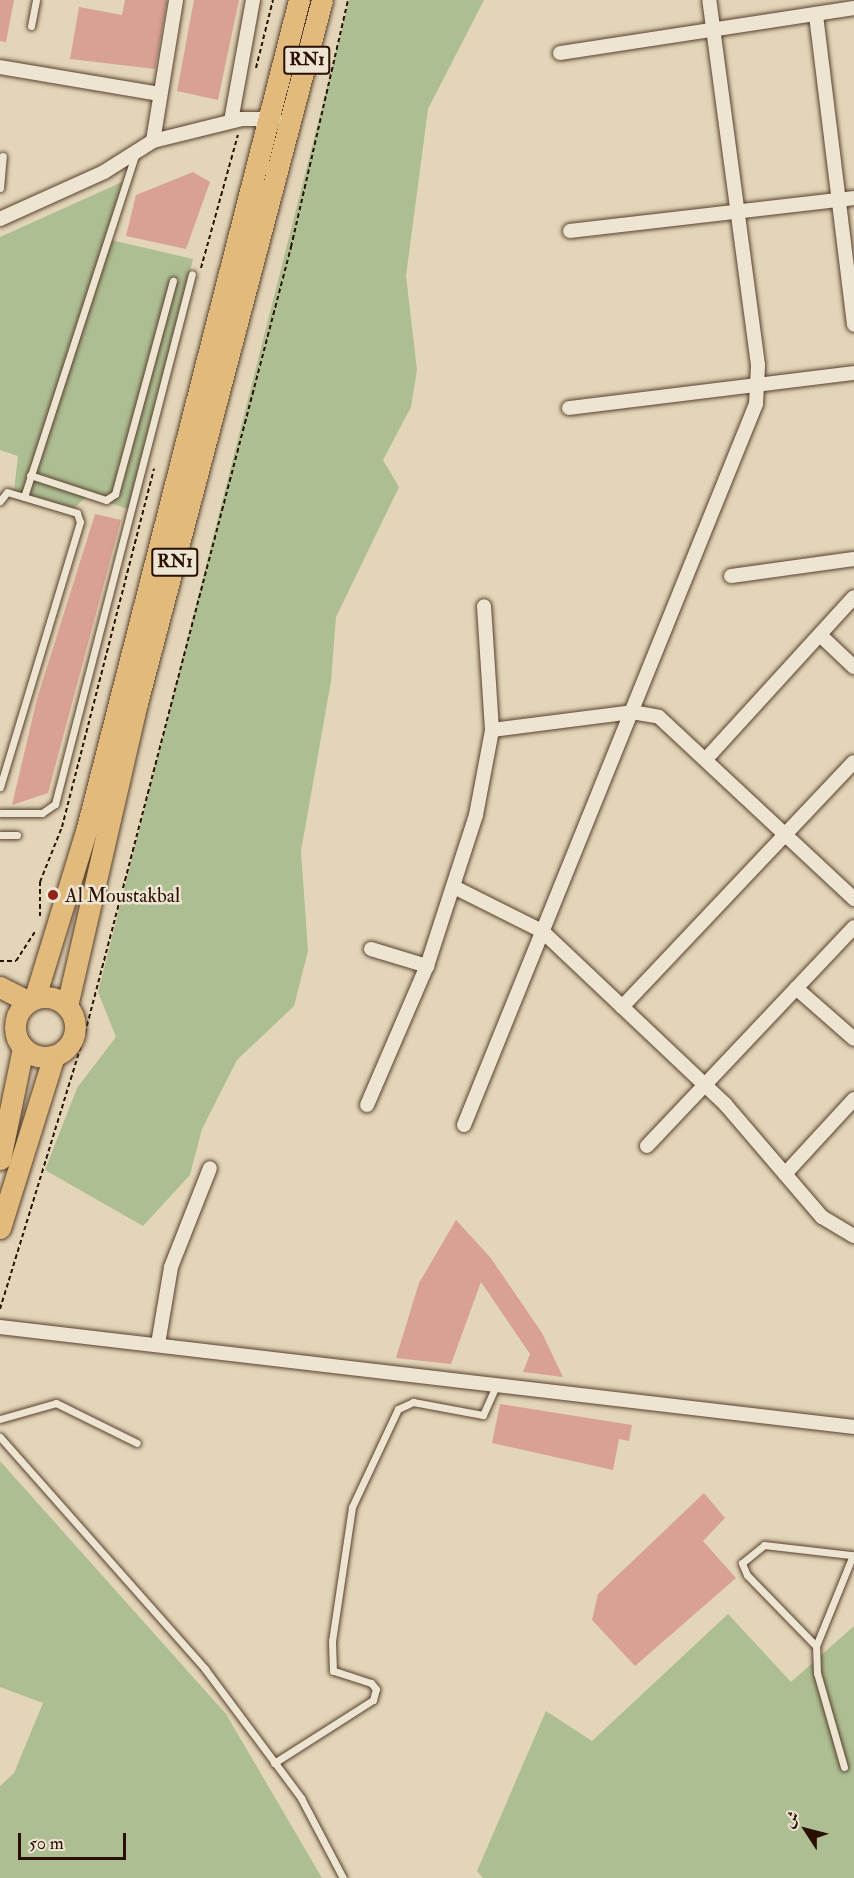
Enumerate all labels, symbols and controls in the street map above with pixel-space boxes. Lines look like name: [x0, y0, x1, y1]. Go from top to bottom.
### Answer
road number: RN1: [283, 45, 331, 75]
road number: RN1: [151, 547, 199, 577]
place label: Al Moustakbal: [65, 883, 180, 907]
marker: Al Moustakbal: [46, 888, 60, 902]
north arrow: [776, 1800, 836, 1860]
text: ش: [779, 1807, 804, 1832]
scale bar: [21, 1821, 129, 1859]
text: 50 m: [29, 1832, 64, 1855]

